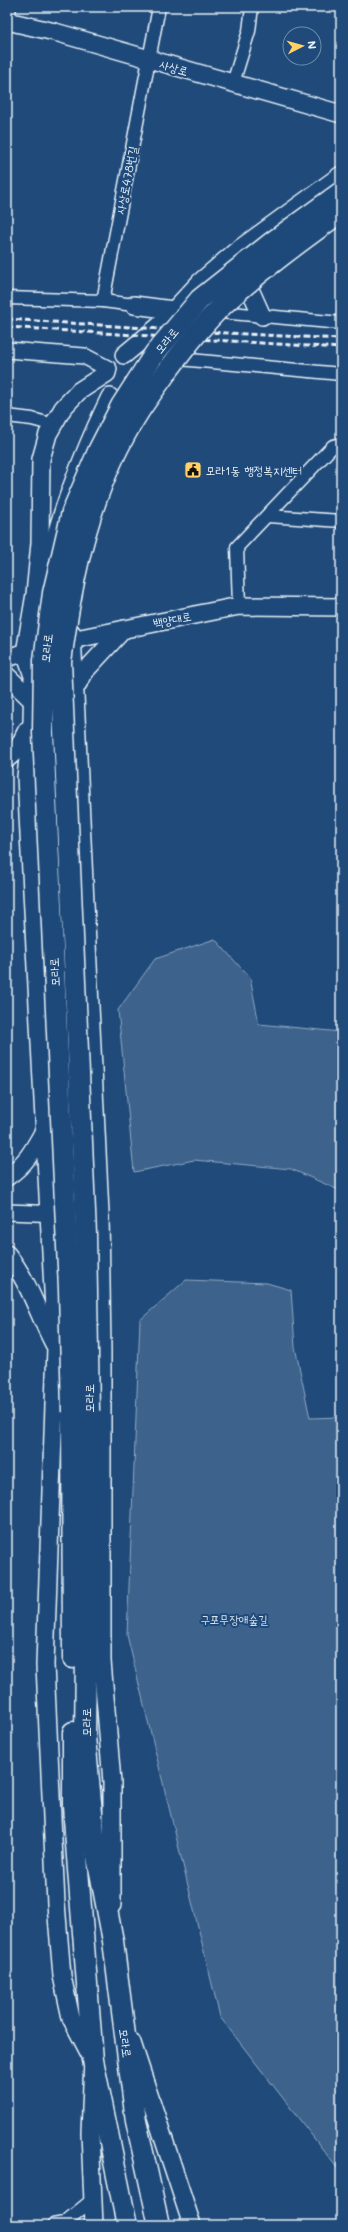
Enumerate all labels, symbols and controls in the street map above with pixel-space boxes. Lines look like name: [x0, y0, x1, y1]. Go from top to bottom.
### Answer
north arrow: [282, 26, 322, 66]
text: N: [305, 40, 320, 50]
street label: 사상로: [158, 55, 190, 79]
street label: 사상로478번길: [112, 144, 141, 216]
street label: 모라로: [151, 324, 181, 356]
public building icon: 모라1동 행정복지센터: [183, 460, 203, 480]
place label: 모라1동 행정복지센터: [206, 462, 302, 478]
street label: 백양대로: [152, 607, 192, 631]
street label: 모라로: [37, 633, 55, 663]
street label: 모라로: [45, 957, 63, 987]
street label: 모라로: [81, 1384, 97, 1412]
park label: 구포무장애숲길: [200, 1611, 268, 1627]
street label: 모라로: [78, 1708, 94, 1736]
street label: 모라로: [116, 2028, 136, 2058]

